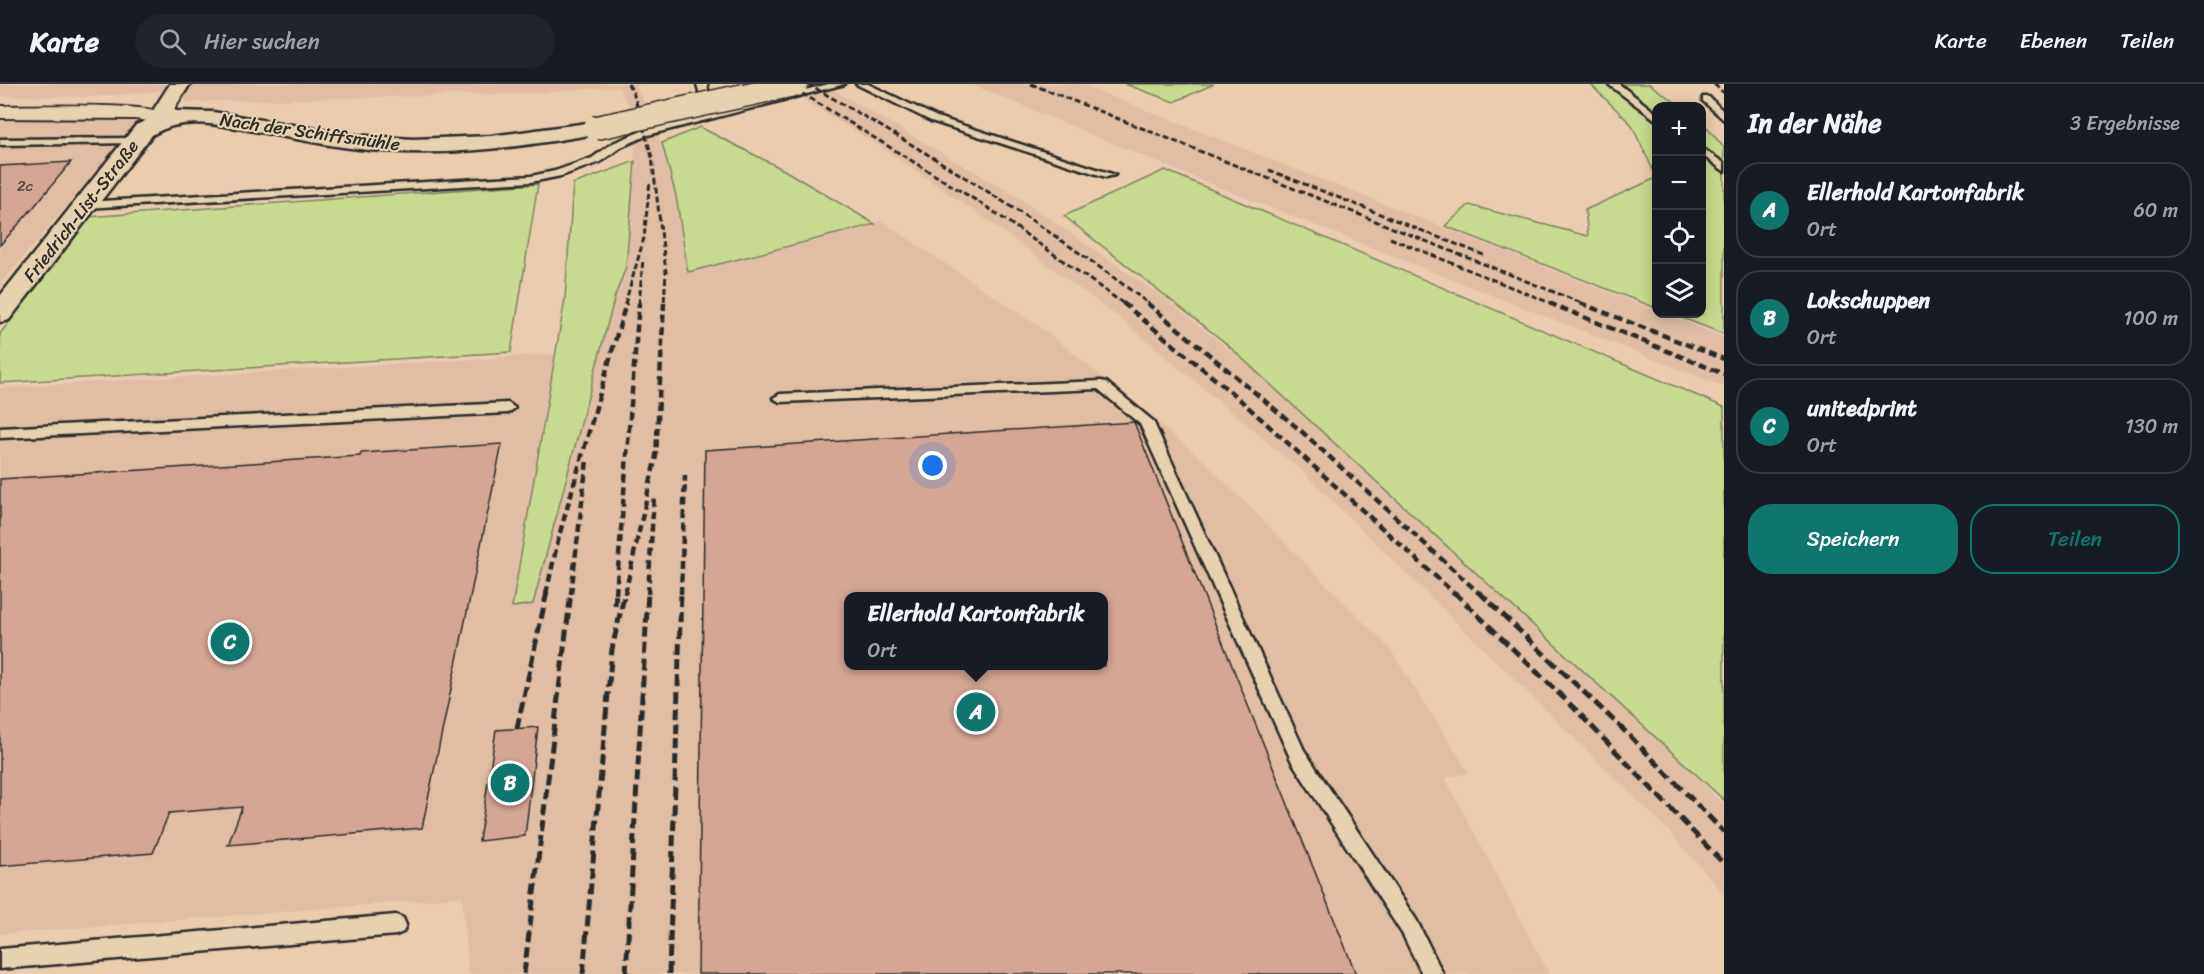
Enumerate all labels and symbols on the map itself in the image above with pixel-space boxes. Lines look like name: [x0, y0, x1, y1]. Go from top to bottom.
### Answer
street label: Nach der Schiffsmühle: [218, 104, 402, 160]
street label: Friedrich-List-Straße: [15, 133, 147, 289]
house number: 2c: [17, 173, 34, 199]
your location: [918, 451, 947, 480]
pin: C: [210, 620, 250, 664]
pin: A: [956, 690, 996, 734]
pin: B: [490, 760, 530, 806]

